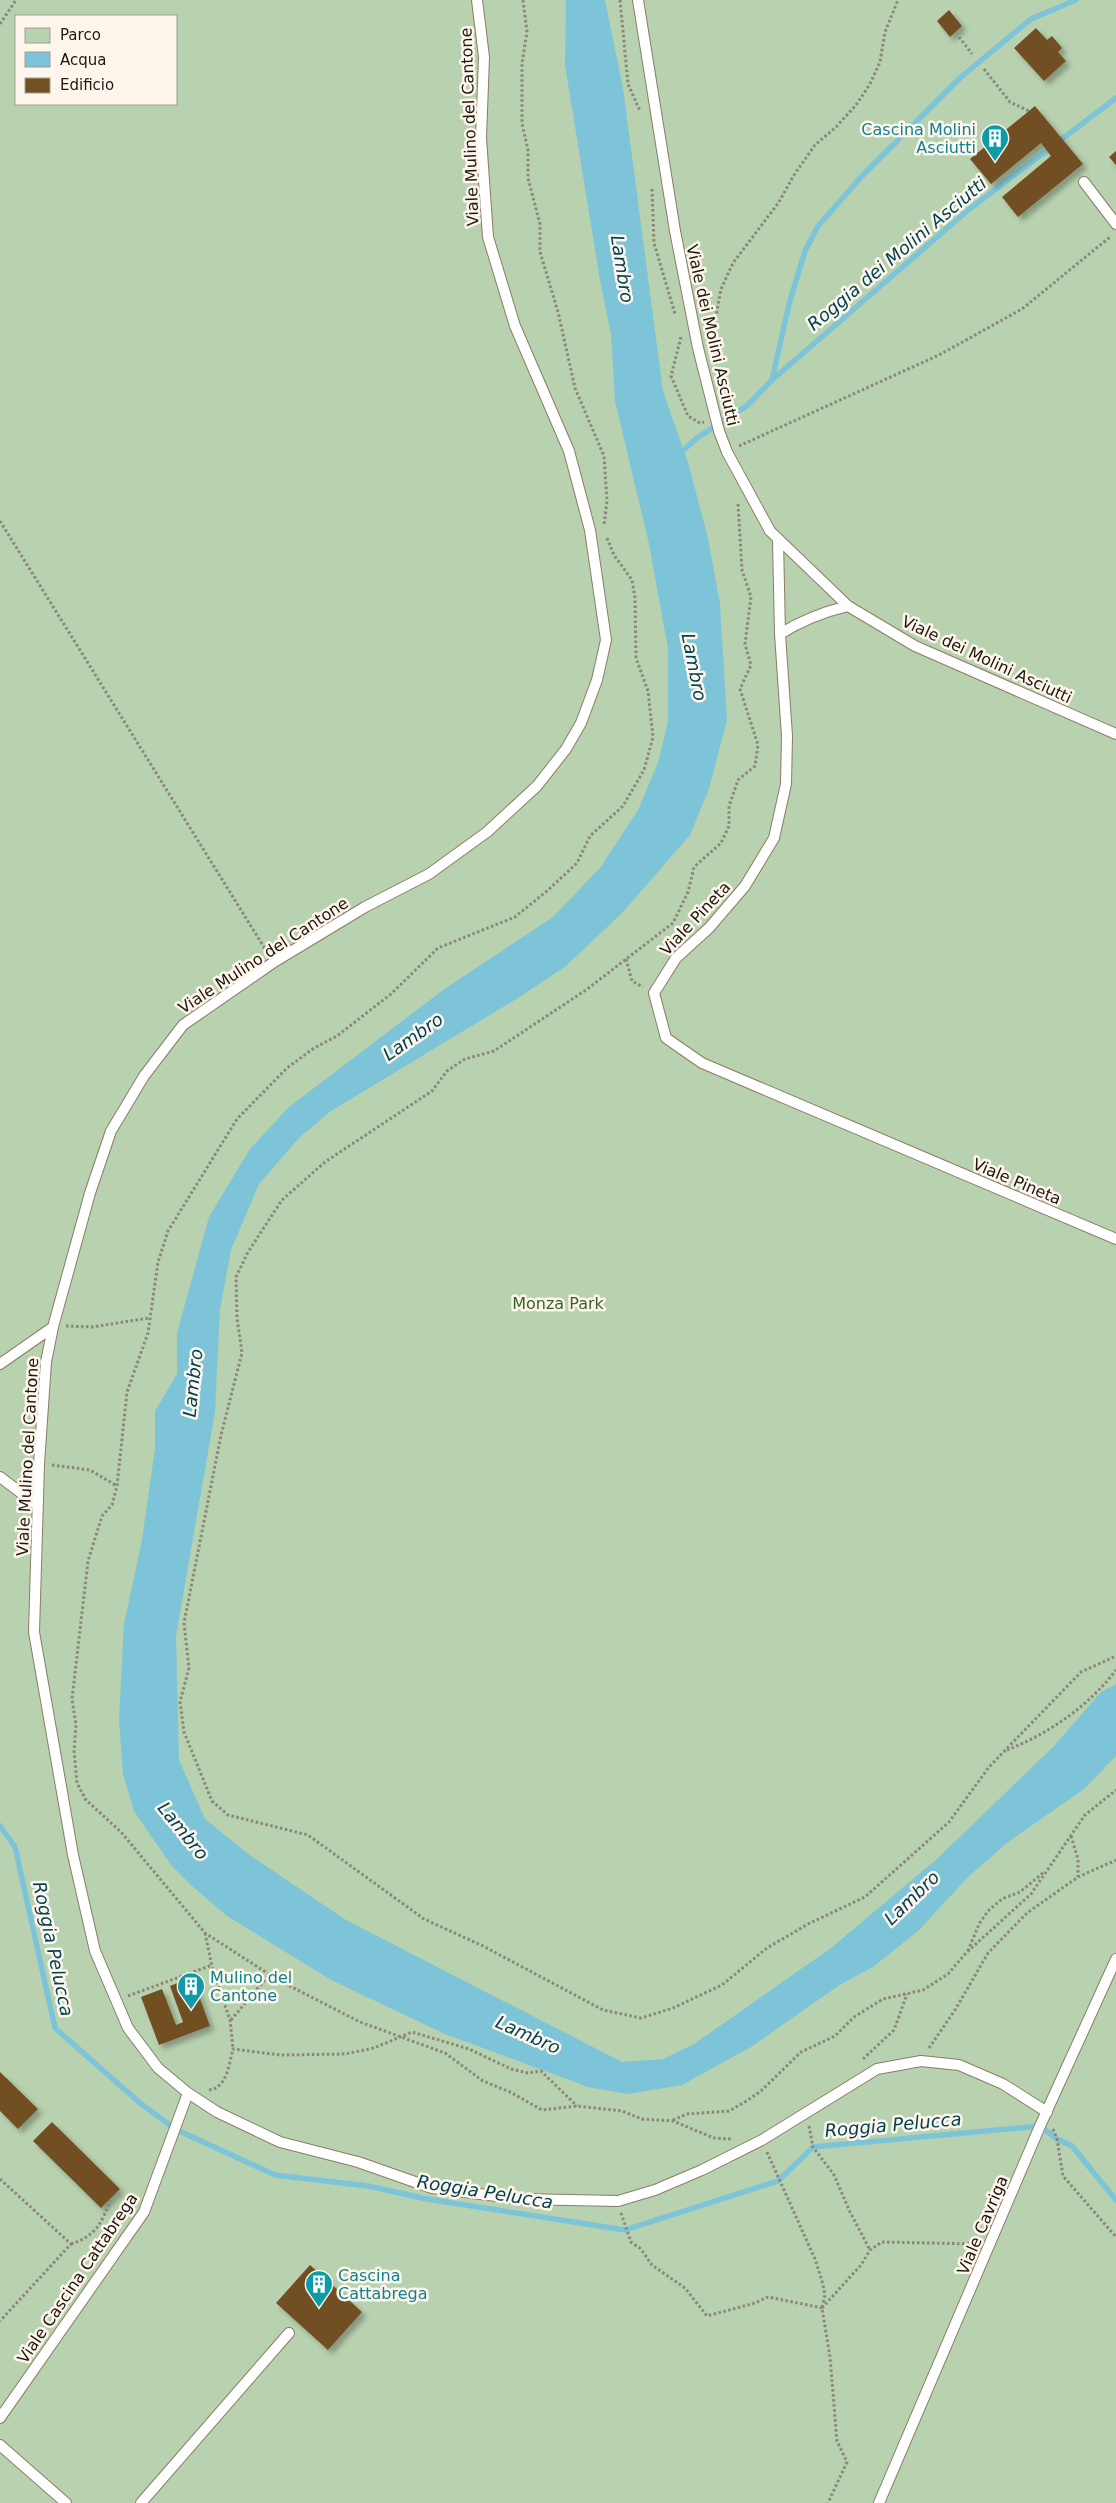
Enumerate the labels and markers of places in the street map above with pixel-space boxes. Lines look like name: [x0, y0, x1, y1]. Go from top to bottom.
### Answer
place label: Cascina Molini Asciutti: [861, 120, 976, 157]
building icon: Cascina Molini Asciutti: [980, 123, 1010, 162]
place label: Mulino del Cantone: [210, 1968, 292, 2005]
building icon: Mulino del Cantone: [176, 1971, 206, 2010]
place label: Cascina Cattabrega: [338, 2266, 428, 2303]
building icon: Cascina Cattabrega: [304, 2269, 334, 2308]

